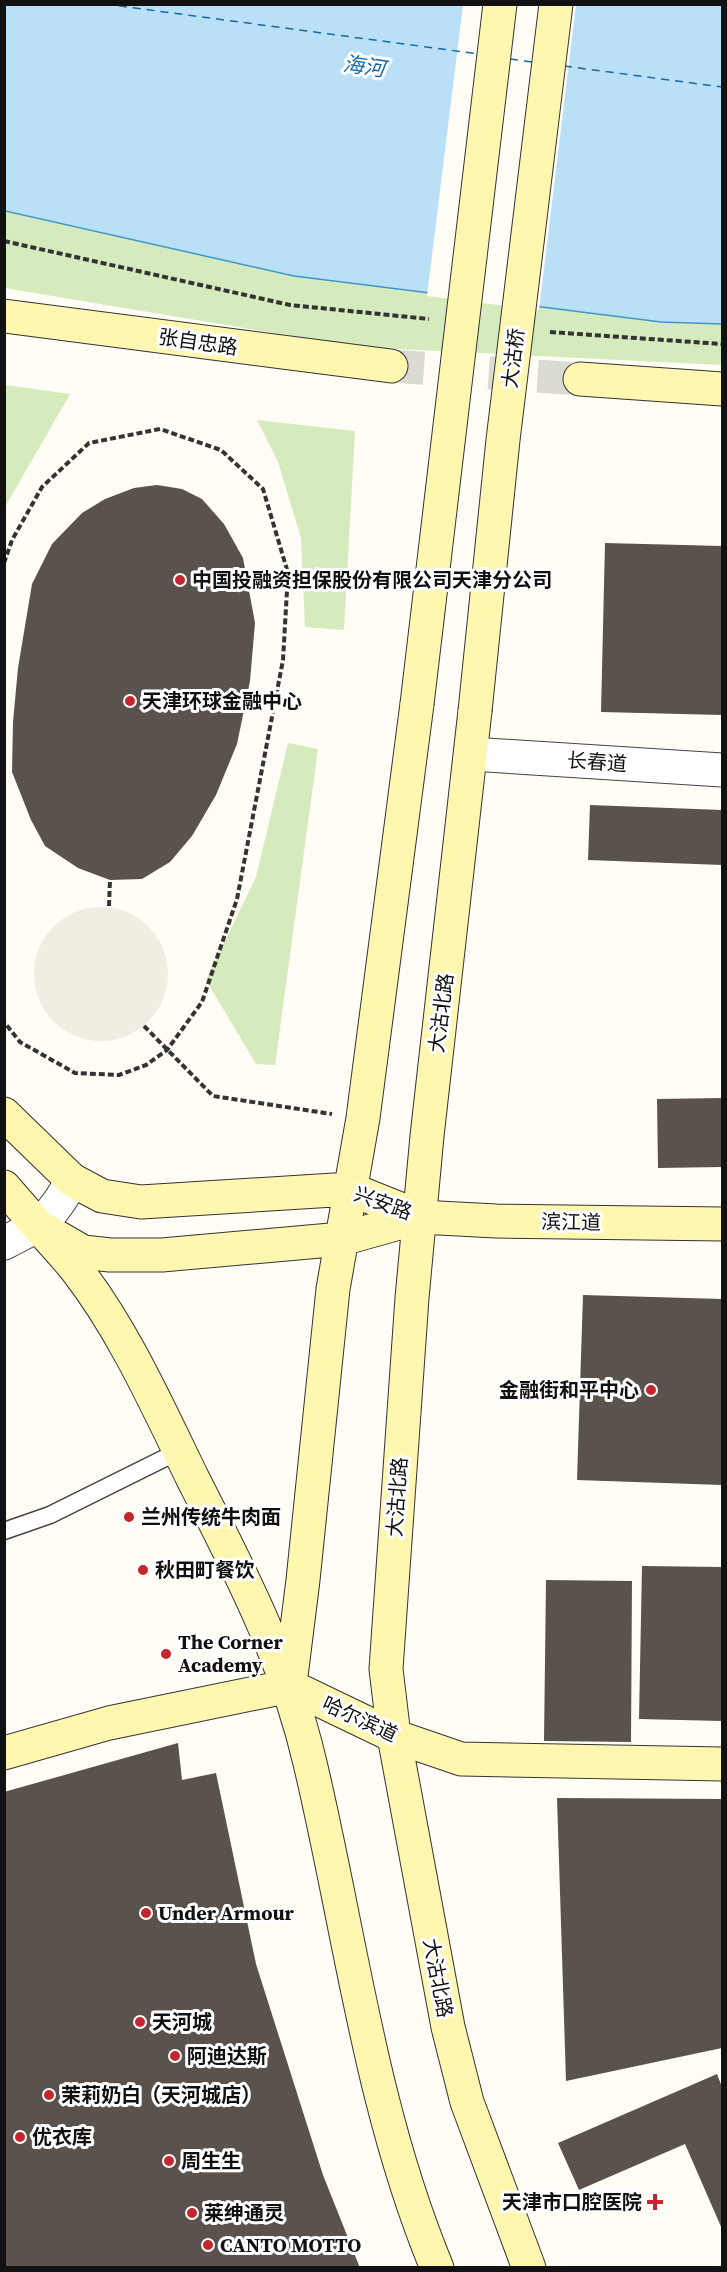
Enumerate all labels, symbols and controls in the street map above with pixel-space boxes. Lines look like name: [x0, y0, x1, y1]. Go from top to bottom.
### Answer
water label: 海河: [341, 49, 391, 84]
street label: 张自忠路: [156, 323, 240, 361]
street label: 大沽桥: [495, 327, 531, 389]
place label: 中国投融资担保股份有限公司天津分公司: [192, 566, 552, 594]
marker: 中国投融资担保股份有限公司天津分公司: [173, 573, 187, 587]
place label: 天津环球金融中心: [142, 687, 302, 715]
marker: 天津环球金融中心: [123, 694, 137, 708]
street label: 长春道: [566, 746, 628, 778]
street label: 大沽北路: [422, 972, 460, 1054]
street label: 兴安路: [350, 1180, 416, 1226]
street label: 滨江道: [541, 1207, 601, 1237]
place label: 金融街和平中心: [499, 1376, 639, 1404]
marker: 金融街和平中心: [644, 1383, 658, 1397]
street label: 大沽北路: [380, 1456, 414, 1538]
place label: 兰州传统牛肉面: [141, 1503, 281, 1531]
marker: 兰州传统牛肉面: [122, 1510, 136, 1524]
place label: 秋田町餐饮: [155, 1556, 255, 1584]
marker: 秋田町餐饮: [136, 1563, 150, 1577]
place label: The Corner Academy: [178, 1628, 283, 1679]
marker: The Corner Academy: [159, 1647, 173, 1661]
street label: 哈尔滨道: [318, 1689, 402, 1749]
place label: Under Armour: [158, 1899, 295, 1927]
marker: Under Armour: [139, 1906, 153, 1920]
street label: 大沽北路: [417, 1936, 459, 2020]
place label: 天河城: [152, 2008, 212, 2036]
marker: 天河城: [133, 2015, 147, 2029]
place label: 阿迪达斯: [187, 2042, 267, 2070]
marker: 阿迪达斯: [168, 2049, 182, 2063]
place label: 茉莉奶白（天河城店）: [61, 2081, 261, 2109]
marker: 茉莉奶白（天河城店）: [42, 2088, 56, 2102]
place label: 优衣库: [32, 2123, 92, 2151]
marker: 优衣库: [13, 2130, 27, 2144]
place label: 周生生: [181, 2147, 241, 2175]
marker: 周生生: [162, 2154, 176, 2168]
place label: 天津市口腔医院: [502, 2188, 642, 2216]
marker: 天津市口腔医院: [646, 2193, 664, 2211]
place label: 莱绅通灵: [204, 2199, 284, 2227]
marker: 莱绅通灵: [185, 2206, 199, 2220]
place label: CANTO MOTTO: [220, 2231, 361, 2259]
marker: CANTO MOTTO: [201, 2238, 215, 2252]

